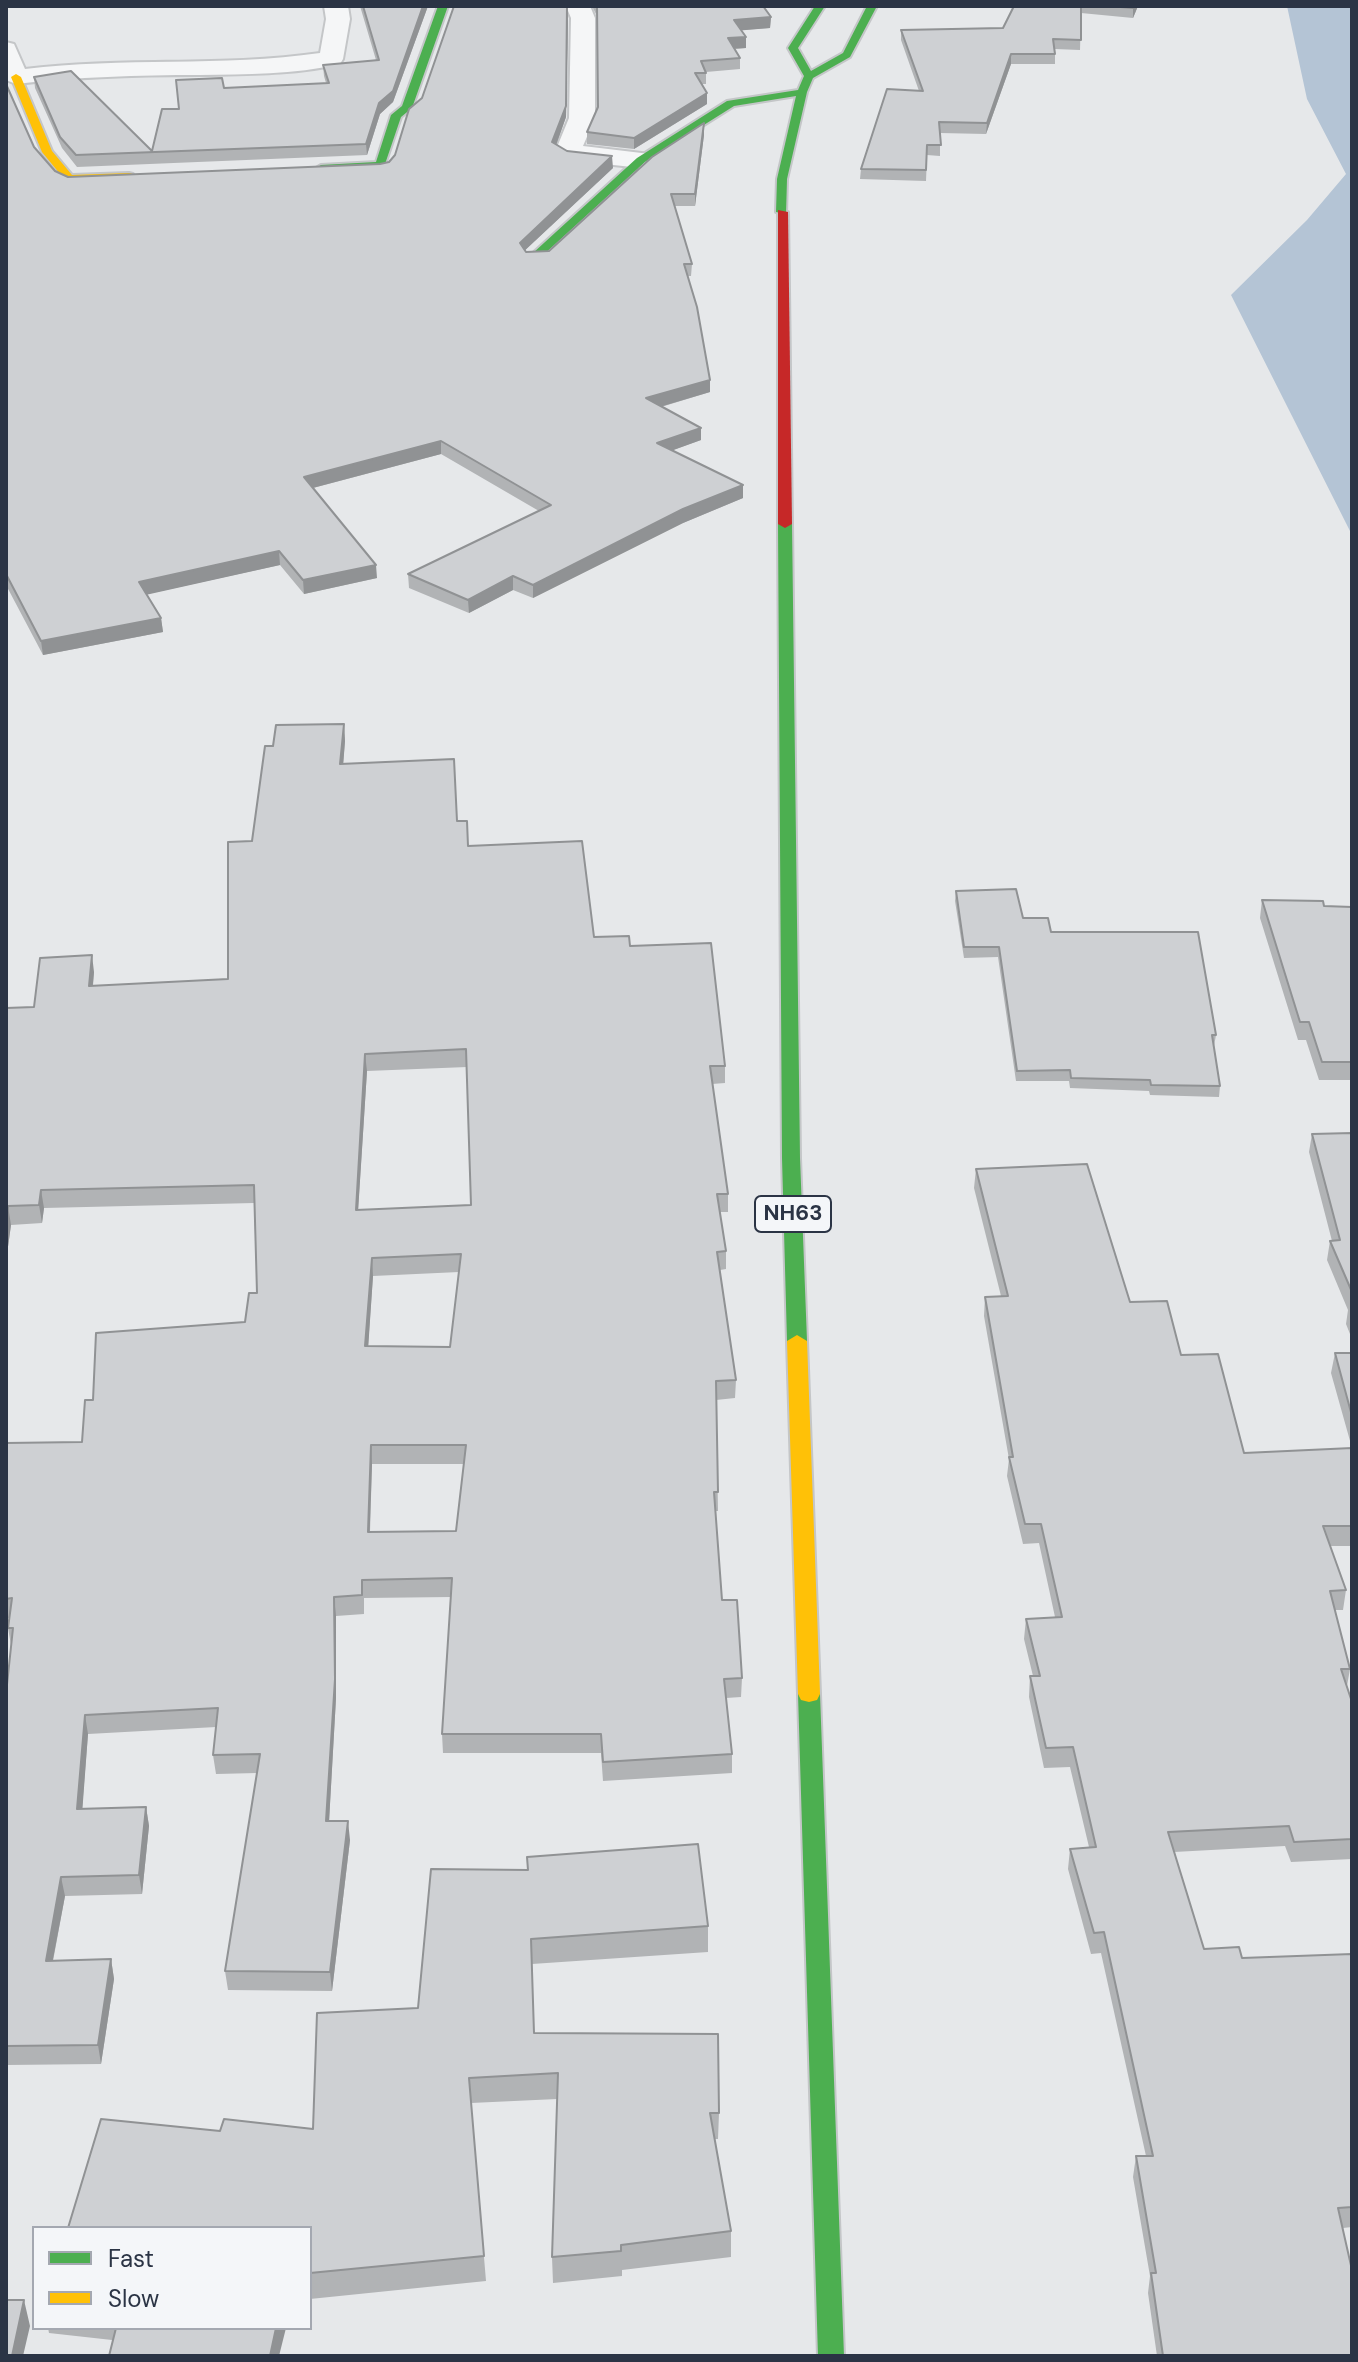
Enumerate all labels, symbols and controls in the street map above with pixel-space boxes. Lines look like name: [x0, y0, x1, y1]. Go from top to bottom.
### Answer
road number: NH63: [755, 1196, 831, 1232]
legend: [32, 2226, 312, 2330]
text: Fast: [108, 2243, 154, 2274]
text: Slow: [108, 2283, 159, 2314]

